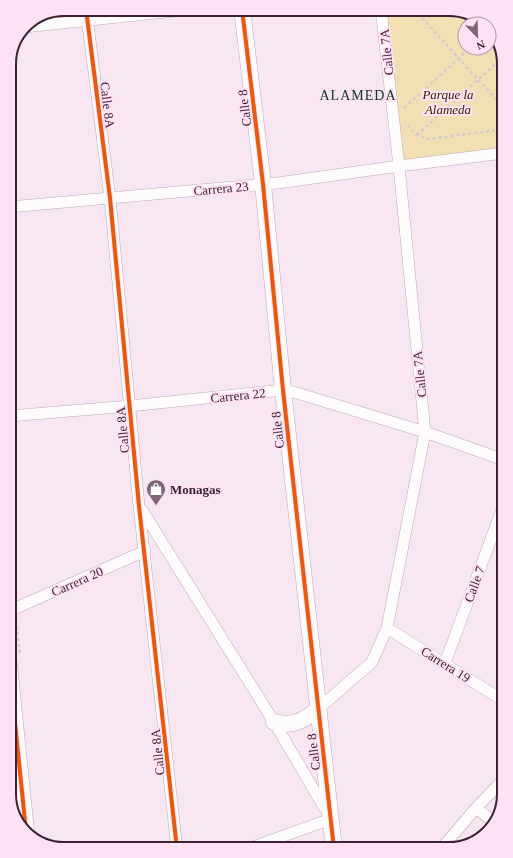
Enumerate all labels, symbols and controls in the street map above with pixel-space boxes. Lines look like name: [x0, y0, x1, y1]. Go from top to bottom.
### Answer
north arrow: [457, 16, 497, 56]
street label: Calle 7A: [377, 27, 396, 76]
text: N: [475, 38, 487, 52]
street label: Calle 8A: [97, 81, 118, 130]
park label: Parque la Alameda: [421, 87, 474, 117]
district label: ALAMEDA: [320, 88, 397, 103]
street label: Calle 8: [235, 89, 254, 127]
street label: Carrera 23: [193, 179, 249, 198]
street label: Calle 7A: [410, 349, 429, 398]
street label: Carrera 22: [210, 385, 266, 406]
street label: Calle 8A: [113, 405, 132, 454]
street label: Calle 8: [268, 411, 287, 449]
shop icon: Monagas: [145, 478, 167, 506]
place label: Monagas: [170, 482, 221, 497]
street label: Carrera 20: [49, 563, 105, 600]
street label: Calle 7: [461, 564, 488, 604]
street label: Carrera 19: [418, 643, 473, 685]
street label: Calle 8A: [148, 727, 167, 776]
street label: Calle 8: [304, 733, 323, 771]

